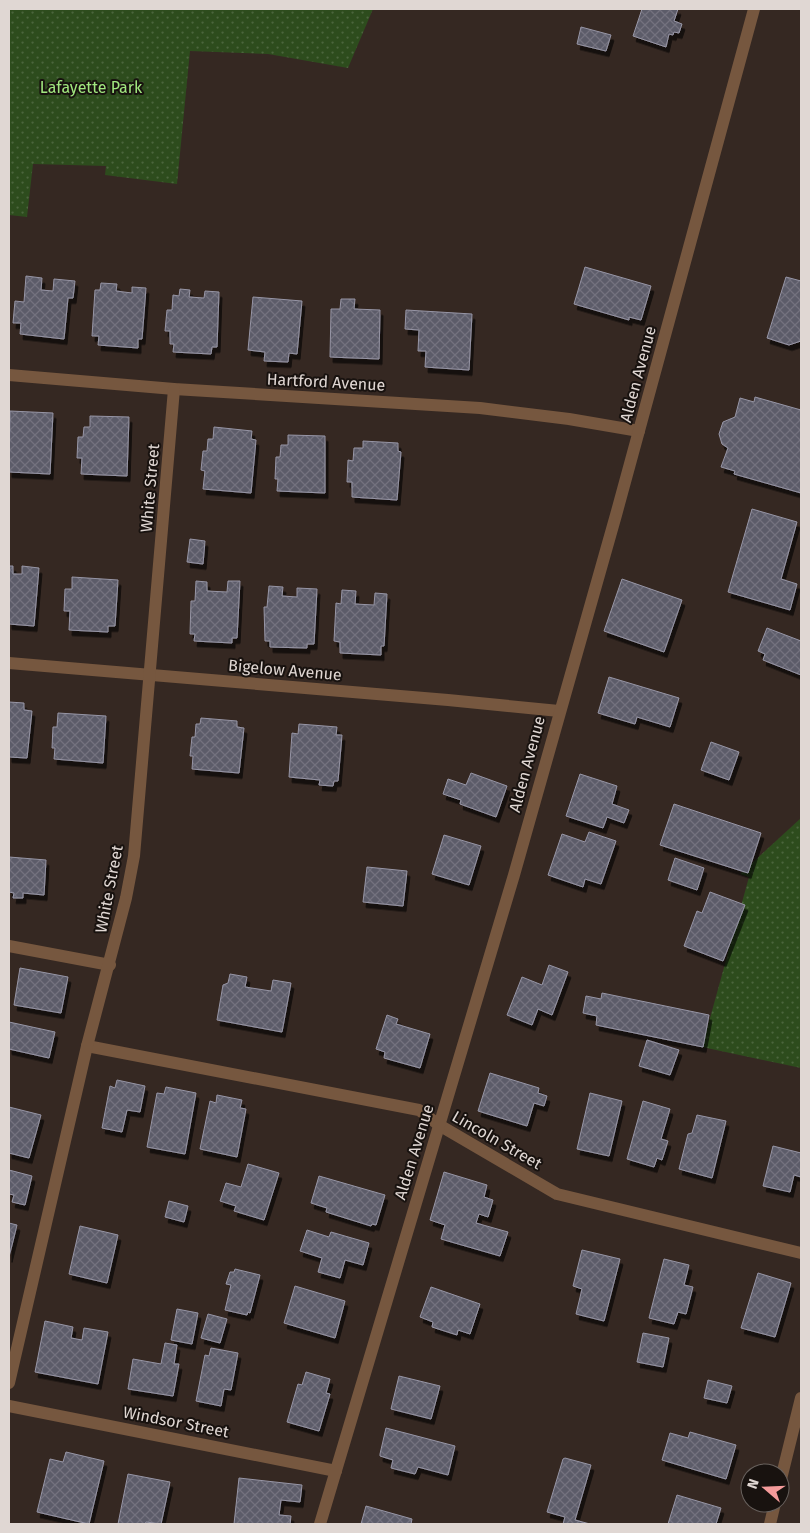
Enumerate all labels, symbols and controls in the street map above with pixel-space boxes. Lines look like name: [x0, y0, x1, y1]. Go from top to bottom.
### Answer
park label: Lafayette Park: [40, 78, 143, 97]
street label: Alden Avenue: [616, 324, 660, 424]
street label: Hartford Avenue: [266, 369, 386, 395]
street label: White Street: [137, 443, 163, 533]
street label: Bigelow Avenue: [227, 656, 343, 684]
street label: Alden Avenue: [505, 714, 549, 814]
street label: White Street: [91, 843, 127, 935]
street label: Alden Avenue: [390, 1102, 438, 1202]
street label: Lincoln Street: [449, 1107, 545, 1173]
street label: Windsor Street: [122, 1402, 231, 1442]
north arrow: [740, 1463, 790, 1513]
text: N: [744, 1477, 763, 1491]

